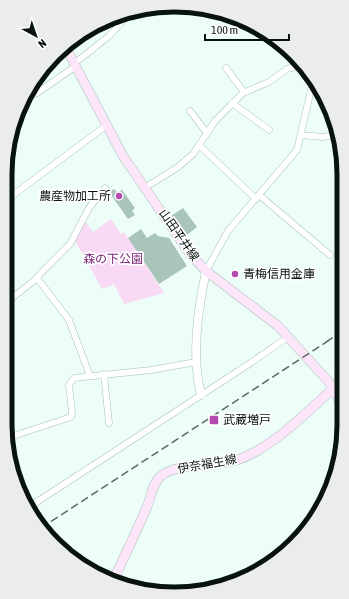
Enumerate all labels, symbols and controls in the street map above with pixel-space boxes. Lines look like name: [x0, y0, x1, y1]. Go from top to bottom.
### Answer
north arrow: [16, 16, 56, 56]
scale bar: [205, 16, 289, 42]
text: 100 m: [211, 23, 238, 37]
text: N: [36, 37, 49, 50]
place label: 農産物加工所: [39, 189, 111, 203]
marker: 農産物加工所: [114, 191, 124, 201]
street label: 山田平井線: [156, 206, 202, 264]
park label: 森の下公園: [83, 252, 143, 266]
place label: 青梅信用金庫: [243, 267, 315, 281]
marker: 青梅信用金庫: [230, 269, 240, 279]
place label: 武蔵増戸: [223, 413, 271, 427]
marker: 武蔵増戸: [208, 414, 220, 426]
street label: 伊奈福生線: [176, 452, 238, 476]

